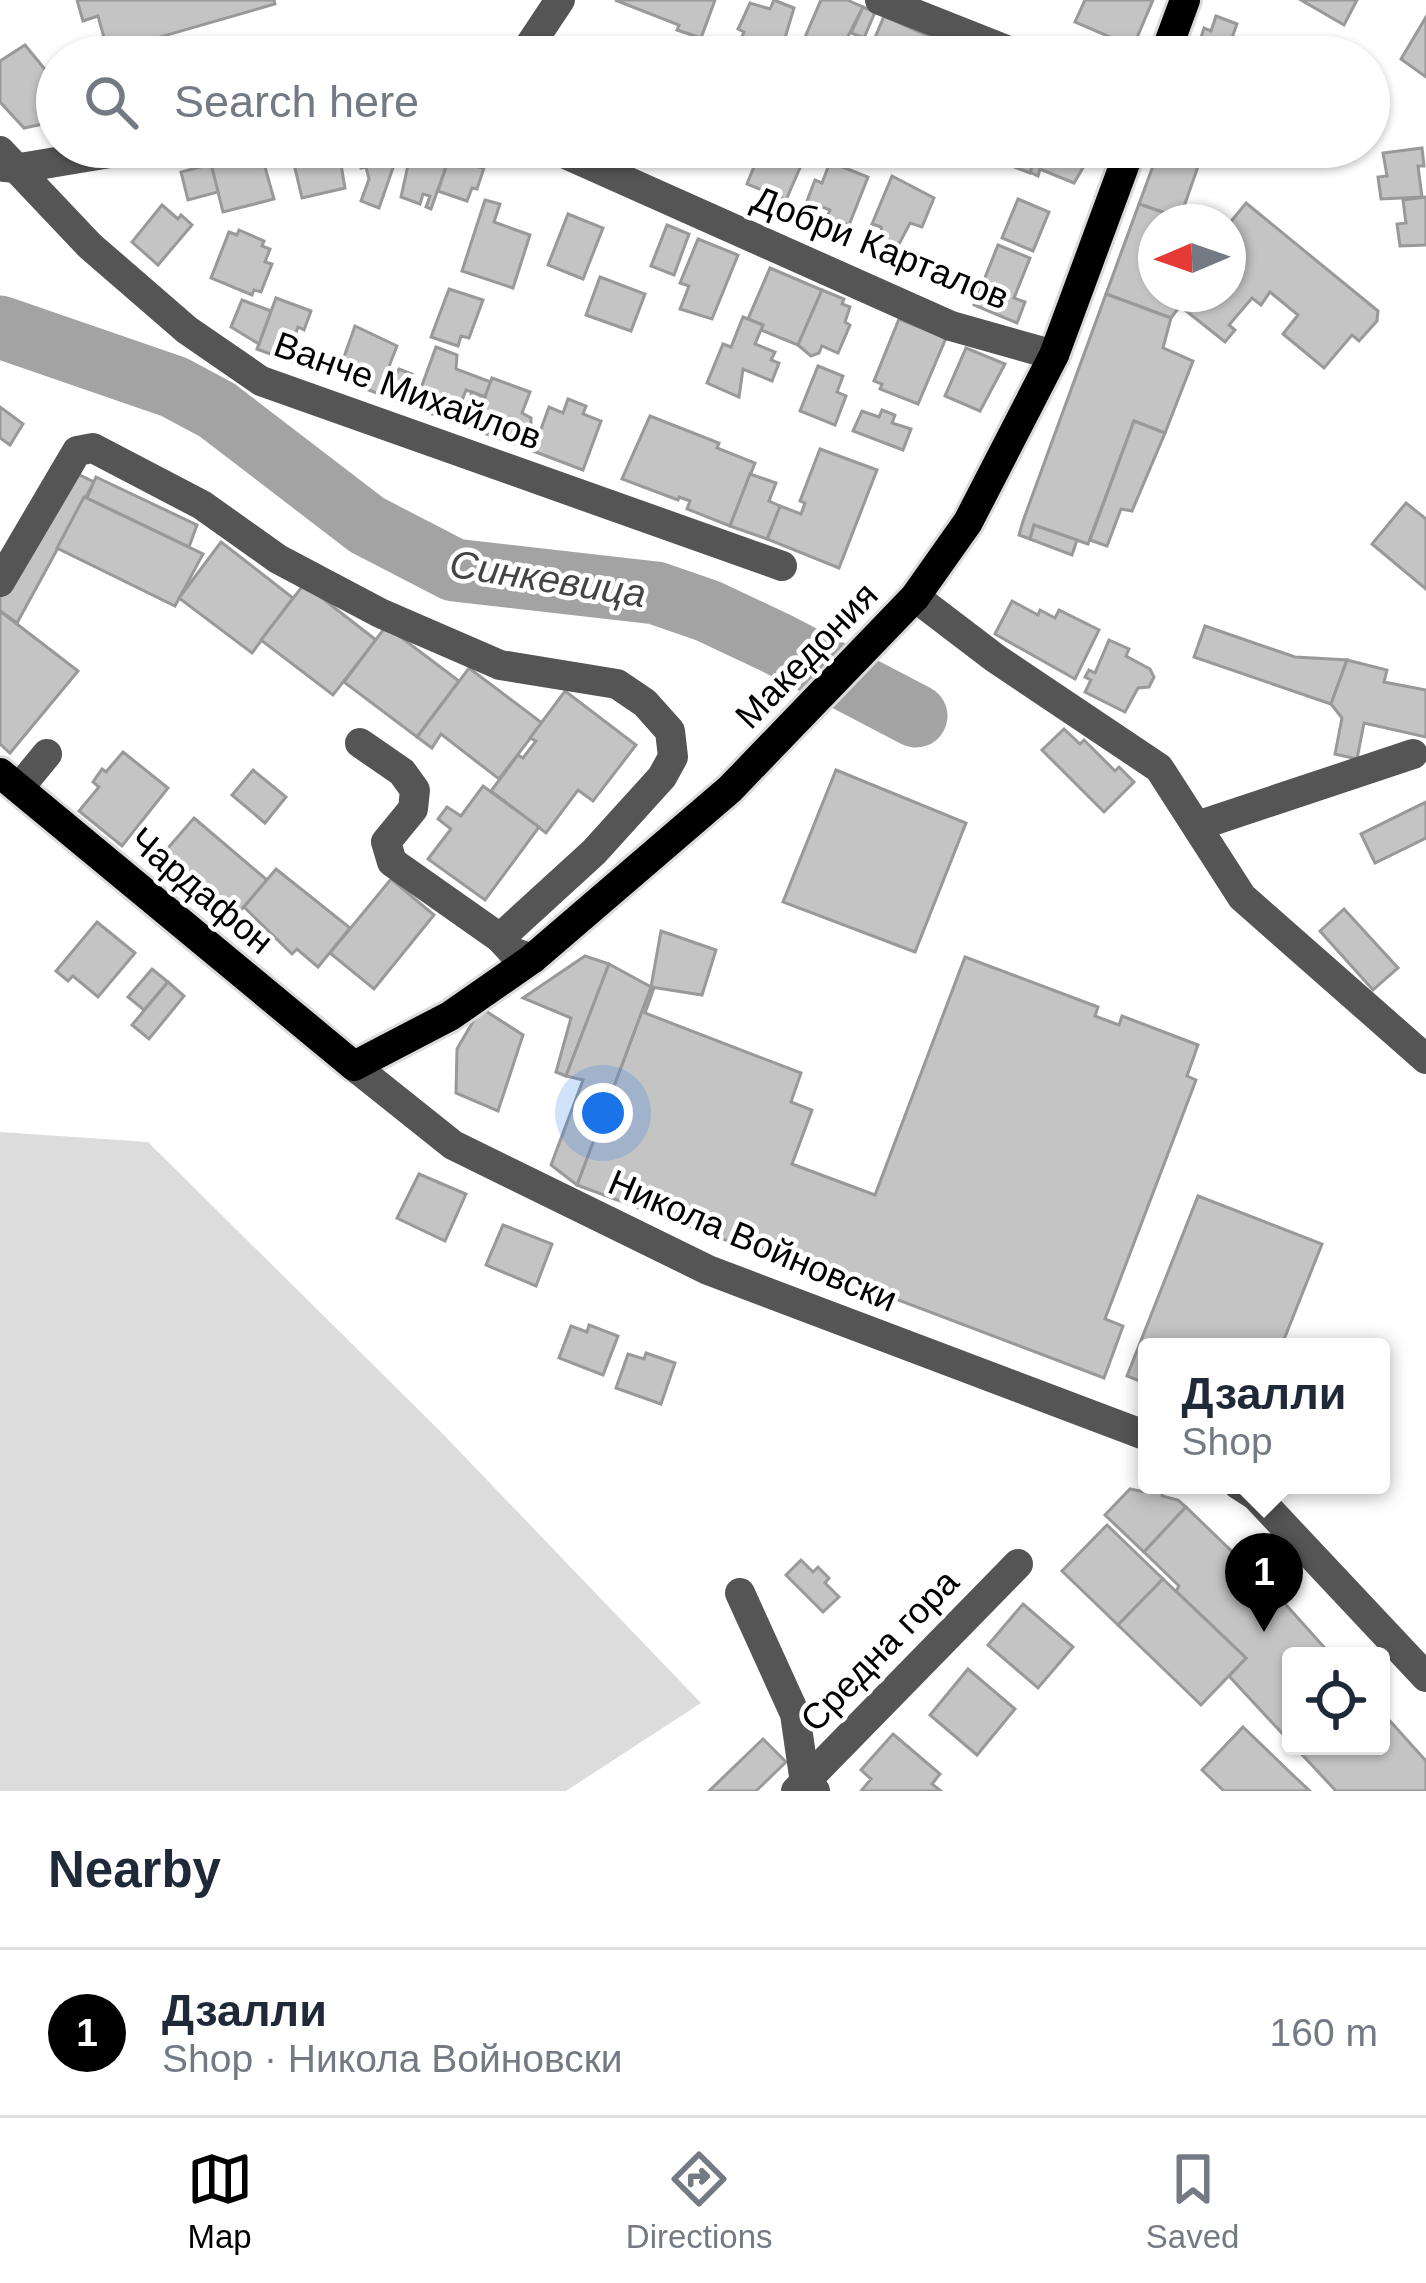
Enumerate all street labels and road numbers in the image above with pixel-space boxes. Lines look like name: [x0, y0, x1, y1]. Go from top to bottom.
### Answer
street label: Добри Карталов: [747, 177, 1015, 318]
street label: Ванче Михайлов: [269, 323, 547, 458]
street label: Македония: [727, 574, 886, 737]
street label: Чардафон: [122, 819, 281, 962]
street label: Никола Войновски: [603, 1161, 903, 1320]
street label: Средна гора: [792, 1560, 967, 1740]

